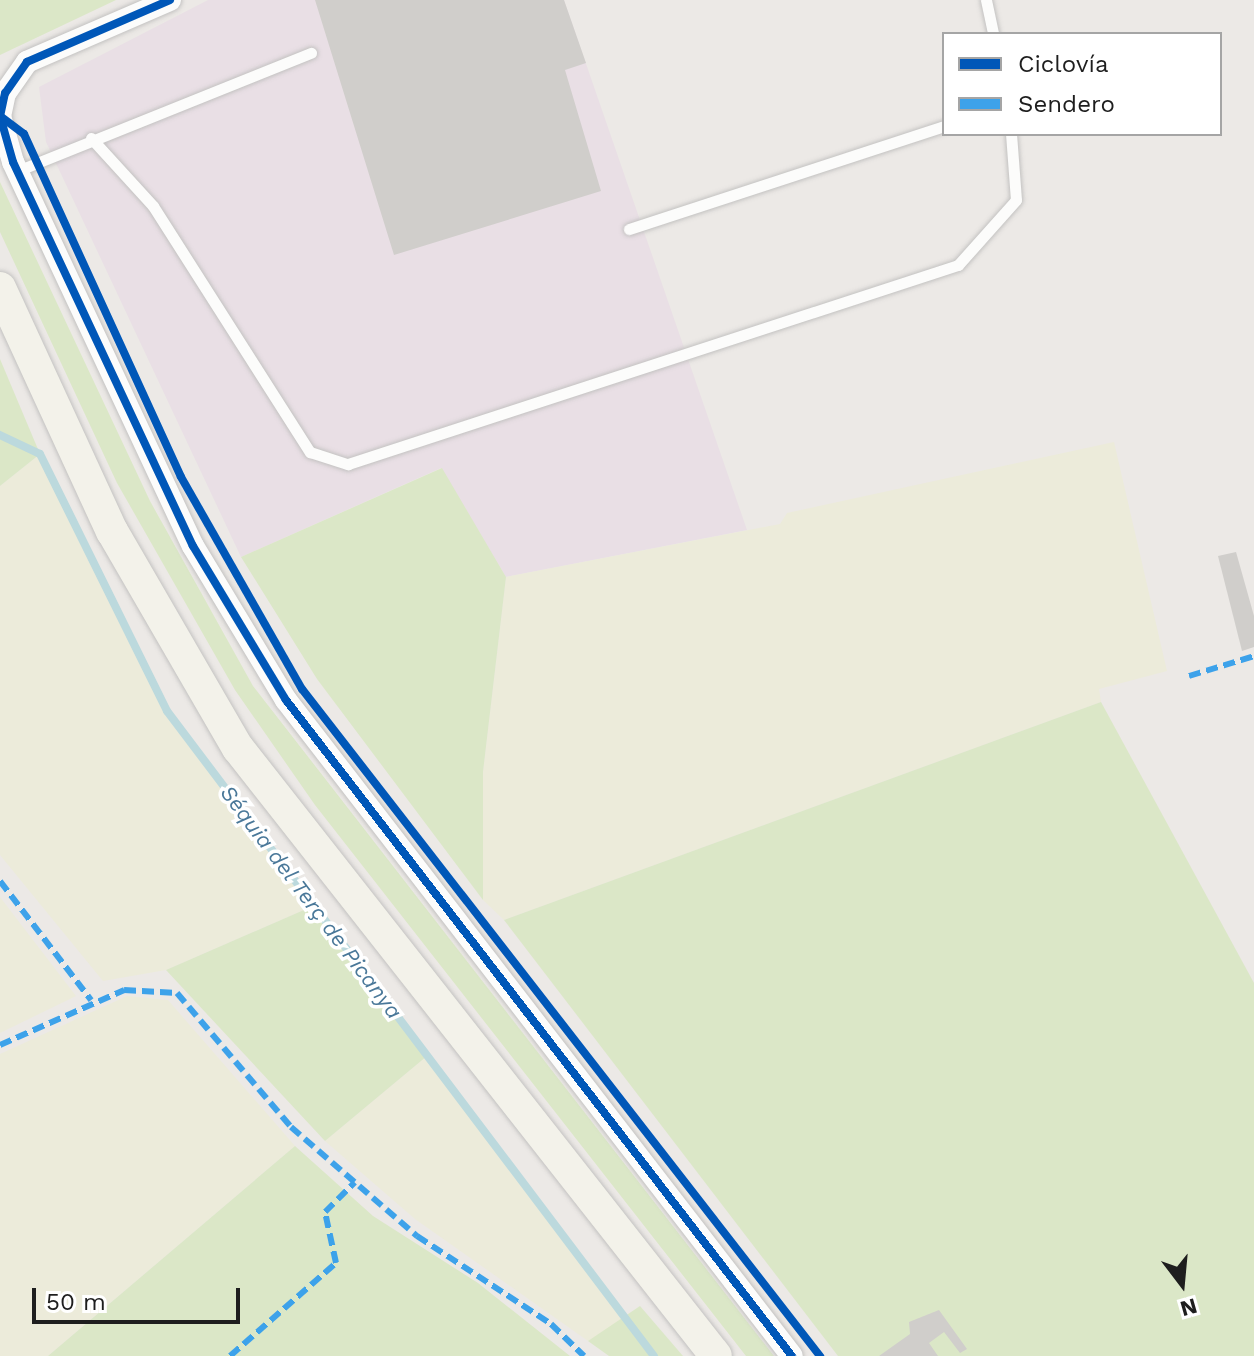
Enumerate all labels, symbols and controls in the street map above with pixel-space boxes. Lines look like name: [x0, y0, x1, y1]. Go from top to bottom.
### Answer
legend: [942, 32, 1222, 136]
text: Ciclovía: [1018, 50, 1108, 78]
text: Sendero: [1018, 90, 1115, 118]
water label: Séquia del Terç de Picanya: [214, 779, 408, 1025]
north arrow: [1142, 1244, 1222, 1324]
scale bar: [36, 1272, 244, 1322]
text: 50 m: [46, 1288, 106, 1316]
text: N: [1177, 1293, 1200, 1322]

